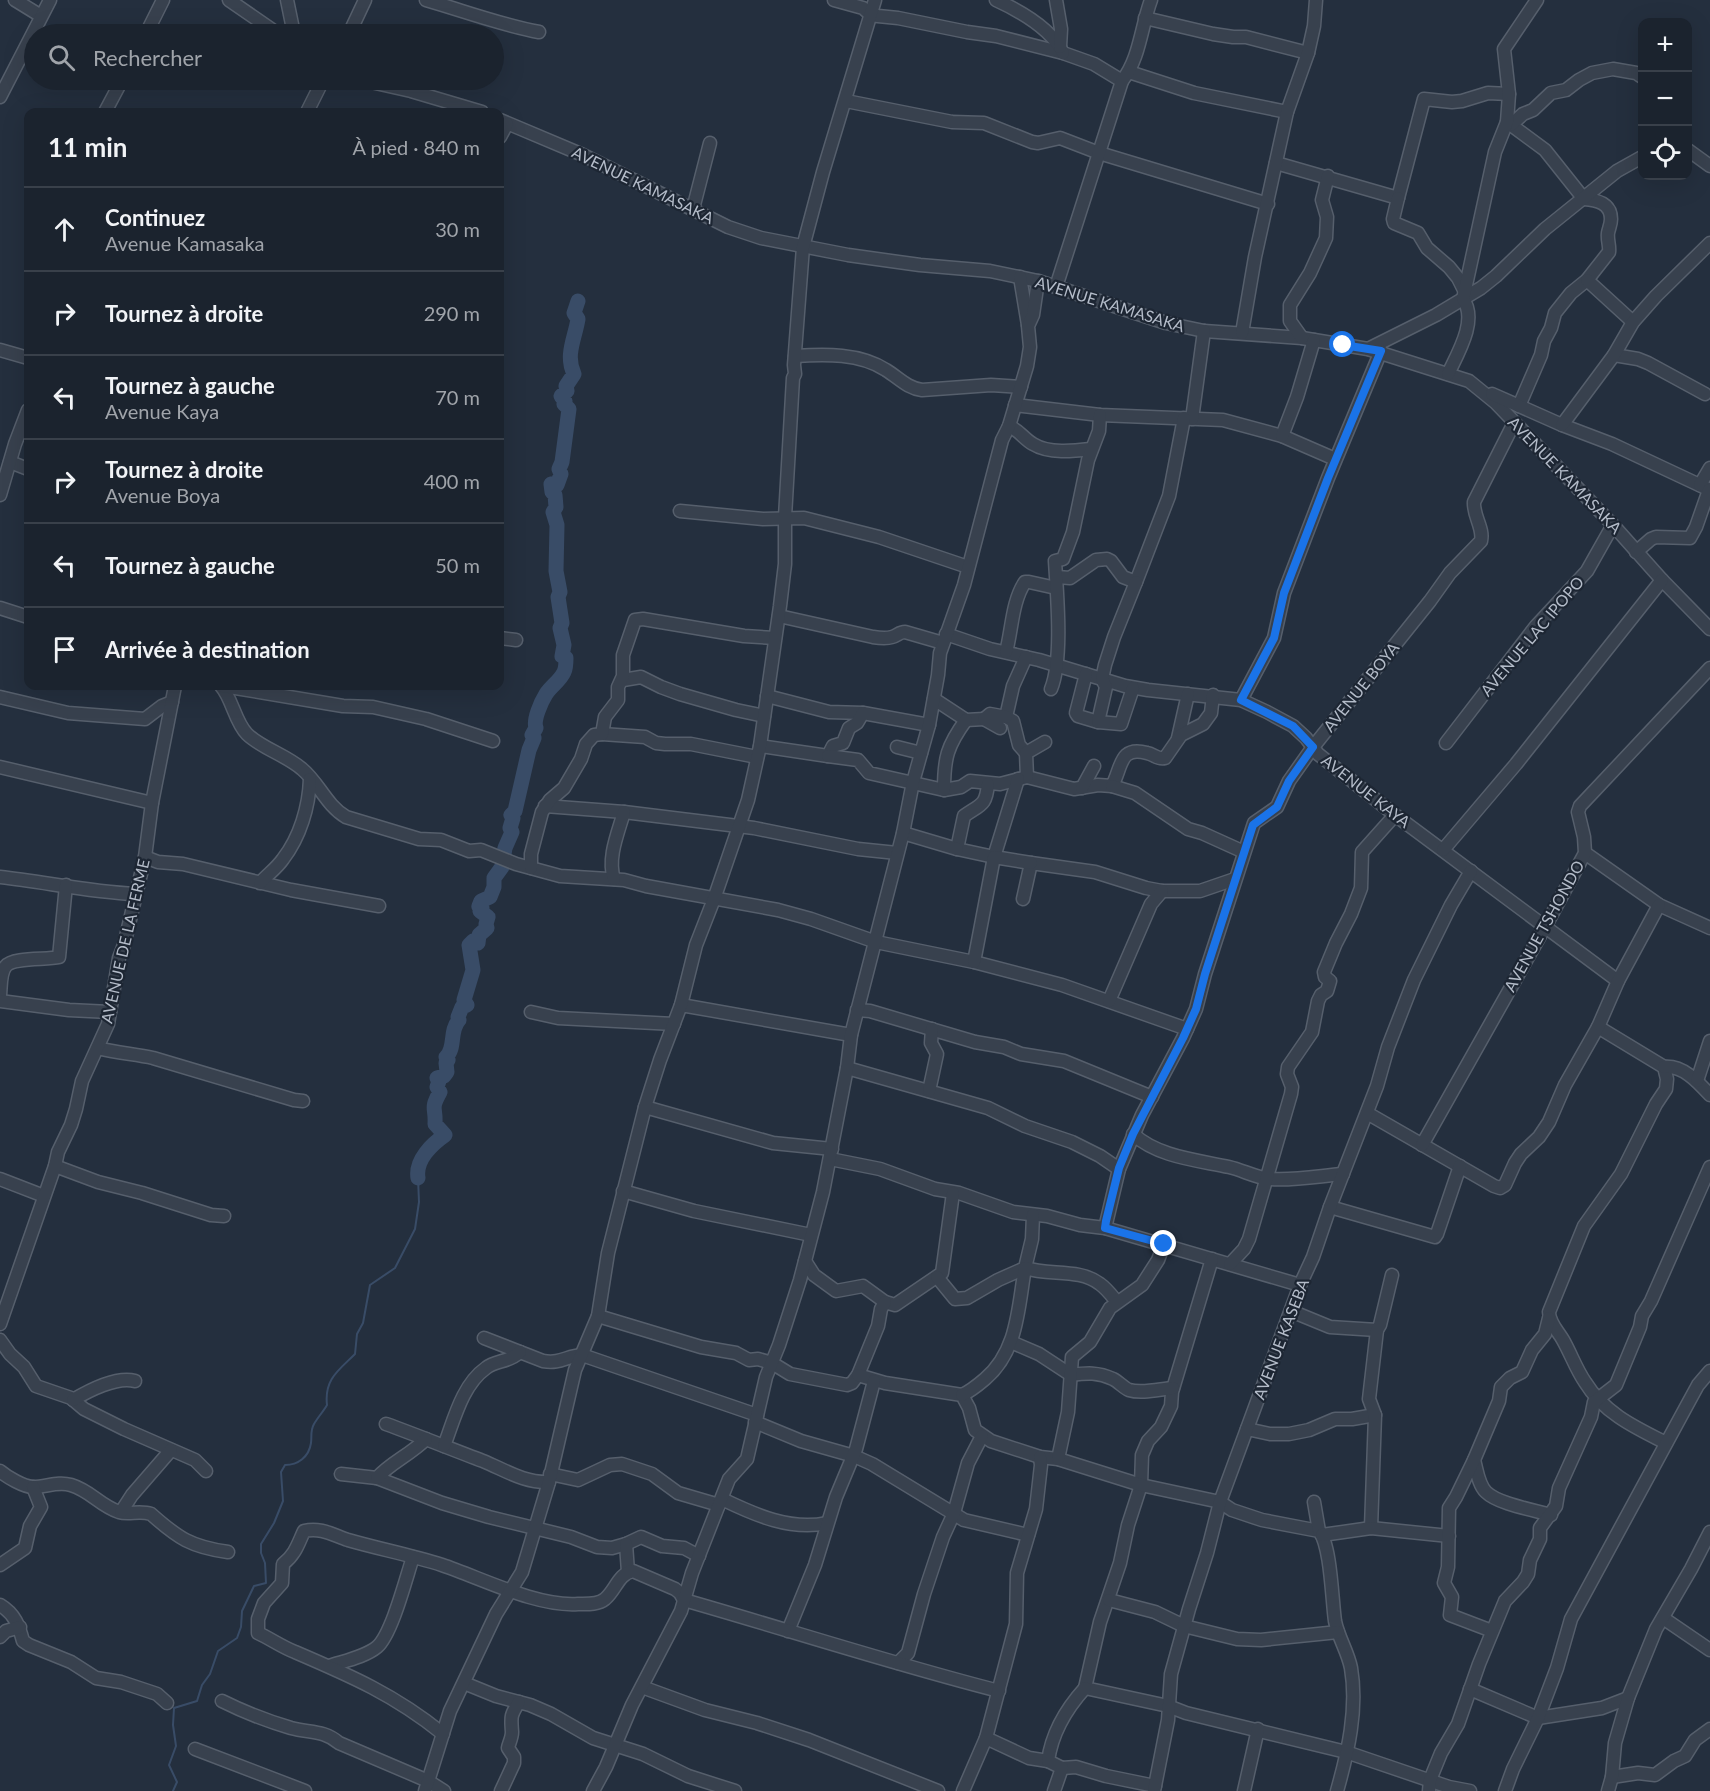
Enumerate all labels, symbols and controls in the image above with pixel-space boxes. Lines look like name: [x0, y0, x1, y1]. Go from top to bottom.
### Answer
map controls: [1638, 18, 1692, 180]
button: +: [1638, 18, 1692, 72]
search box: [24, 24, 504, 90]
icon: search: [45, 41, 78, 74]
text: Rechercher: [93, 44, 202, 71]
button: −: [1638, 72, 1692, 126]
button: locate: [1638, 126, 1692, 180]
text: 11 min: [48, 131, 128, 163]
text: À pied · 840 m: [352, 135, 480, 159]
street label: AVENUE KAMASAKA: [569, 142, 717, 227]
text: Continuez: [105, 204, 205, 231]
icon: ahead: [48, 213, 81, 246]
text: 30 m: [435, 217, 480, 241]
text: Avenue Kamasaka: [105, 231, 265, 255]
street label: AVENUE KAMASAKA: [1033, 272, 1187, 335]
icon: right: [48, 297, 81, 330]
text: Tournez à droite: [105, 300, 263, 327]
text: 290 m: [424, 301, 480, 325]
route start: [1329, 331, 1355, 357]
text: Tournez à gauche: [105, 372, 275, 399]
icon: left: [48, 381, 81, 414]
text: 70 m: [435, 385, 480, 409]
text: Avenue Kaya: [105, 399, 219, 423]
street label: AVENUE KAMASAKA: [1505, 412, 1626, 537]
text: Tournez à droite: [105, 456, 263, 483]
icon: right: [48, 465, 81, 498]
text: 400 m: [424, 469, 480, 493]
text: Avenue Boya: [105, 483, 220, 507]
icon: left: [48, 549, 81, 582]
text: Tournez à gauche: [105, 552, 275, 579]
text: 50 m: [435, 553, 480, 577]
street label: AVENUE LAC IPOPO: [1476, 572, 1587, 699]
icon: arrive: [48, 633, 81, 666]
text: Arrivée à destination: [105, 636, 310, 663]
street label: AVENUE BOYA: [1319, 638, 1403, 735]
street label: AVENUE KAYA: [1318, 750, 1415, 831]
street label: AVENUE DE LA FERME: [96, 857, 153, 1025]
street label: AVENUE TSHONDO: [1500, 857, 1588, 995]
route end: [1150, 1230, 1176, 1256]
street label: AVENUE KASEBA: [1249, 1276, 1312, 1402]

